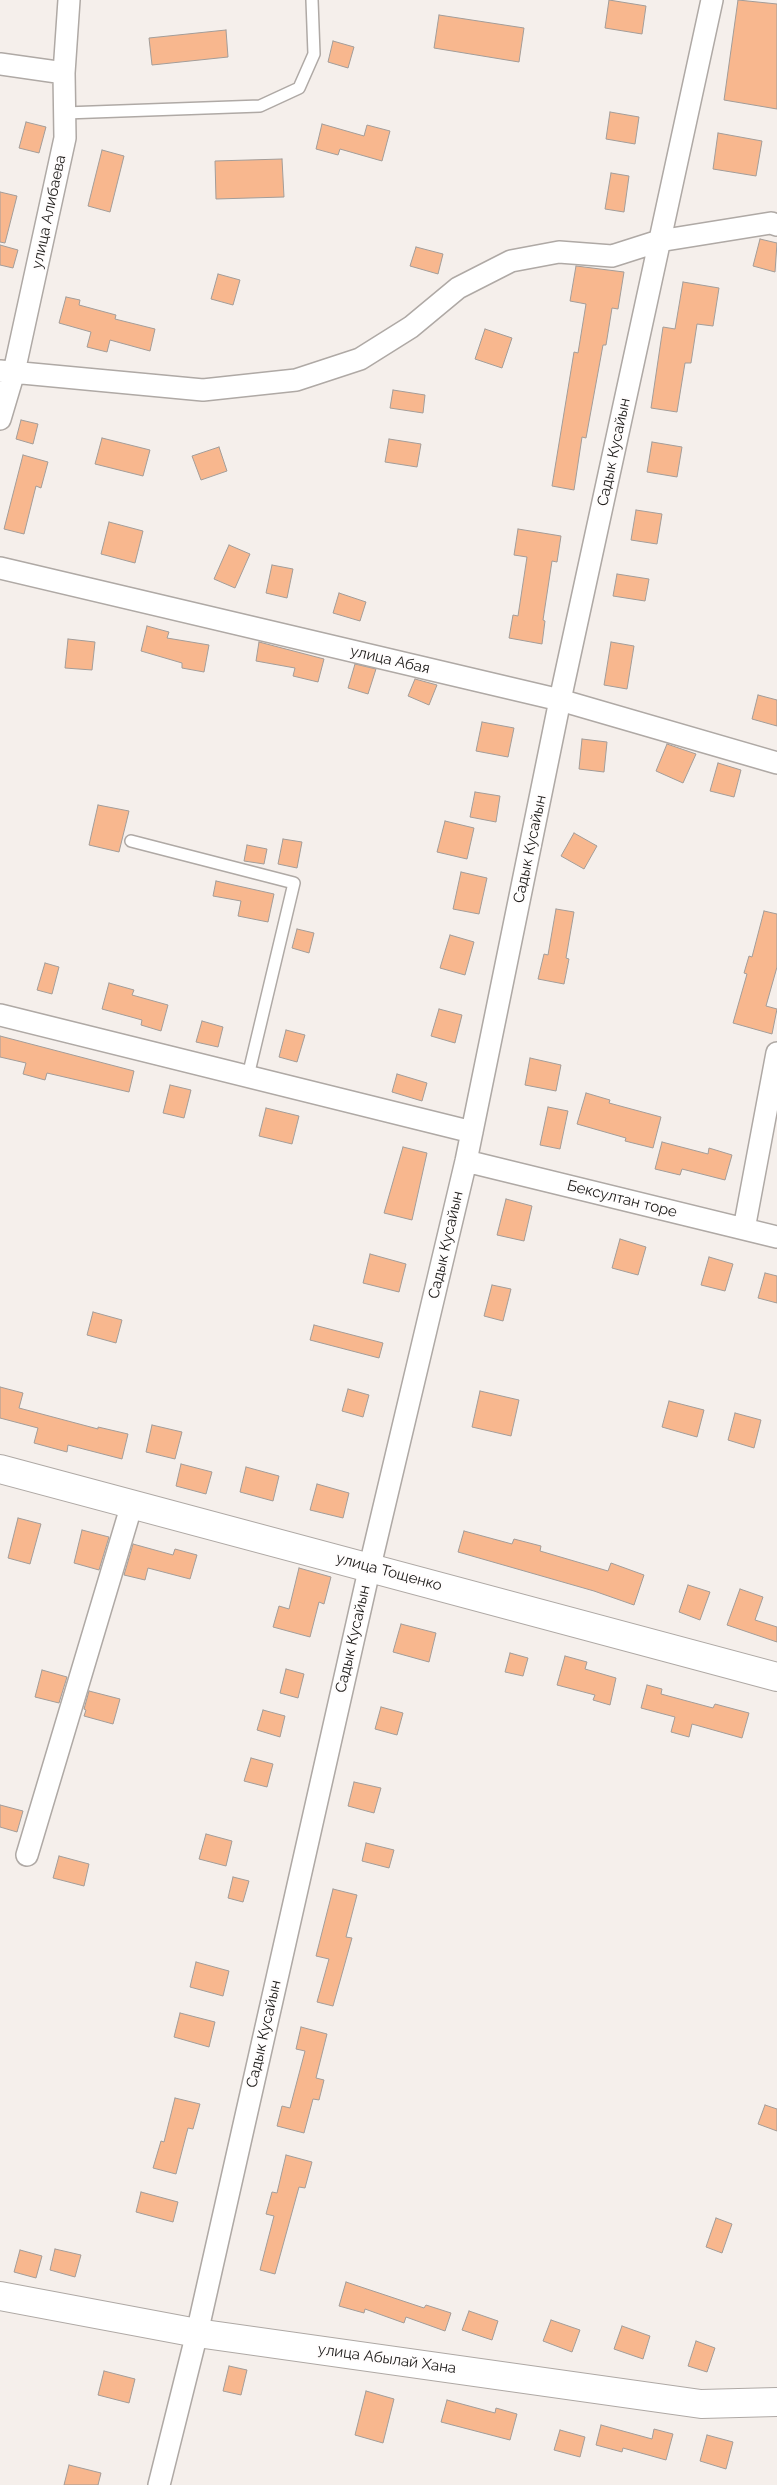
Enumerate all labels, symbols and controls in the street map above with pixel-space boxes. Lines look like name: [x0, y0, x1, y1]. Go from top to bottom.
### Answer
street label: улица Алибаева: [28, 153, 70, 271]
street label: Садык Кусайын: [594, 396, 634, 508]
street label: улица Абая: [348, 642, 432, 678]
street label: Садык Кусайын: [510, 793, 550, 905]
street label: Бексултан торе: [565, 1177, 679, 1221]
street label: Садык Кусайын: [425, 1189, 467, 1301]
street label: улица Тощенко: [334, 1549, 444, 1595]
street label: Садык Кусайын: [332, 1583, 374, 1695]
street label: Садык Кусайын: [243, 1978, 285, 2090]
street label: улица Абылай Хана: [317, 2340, 457, 2378]

